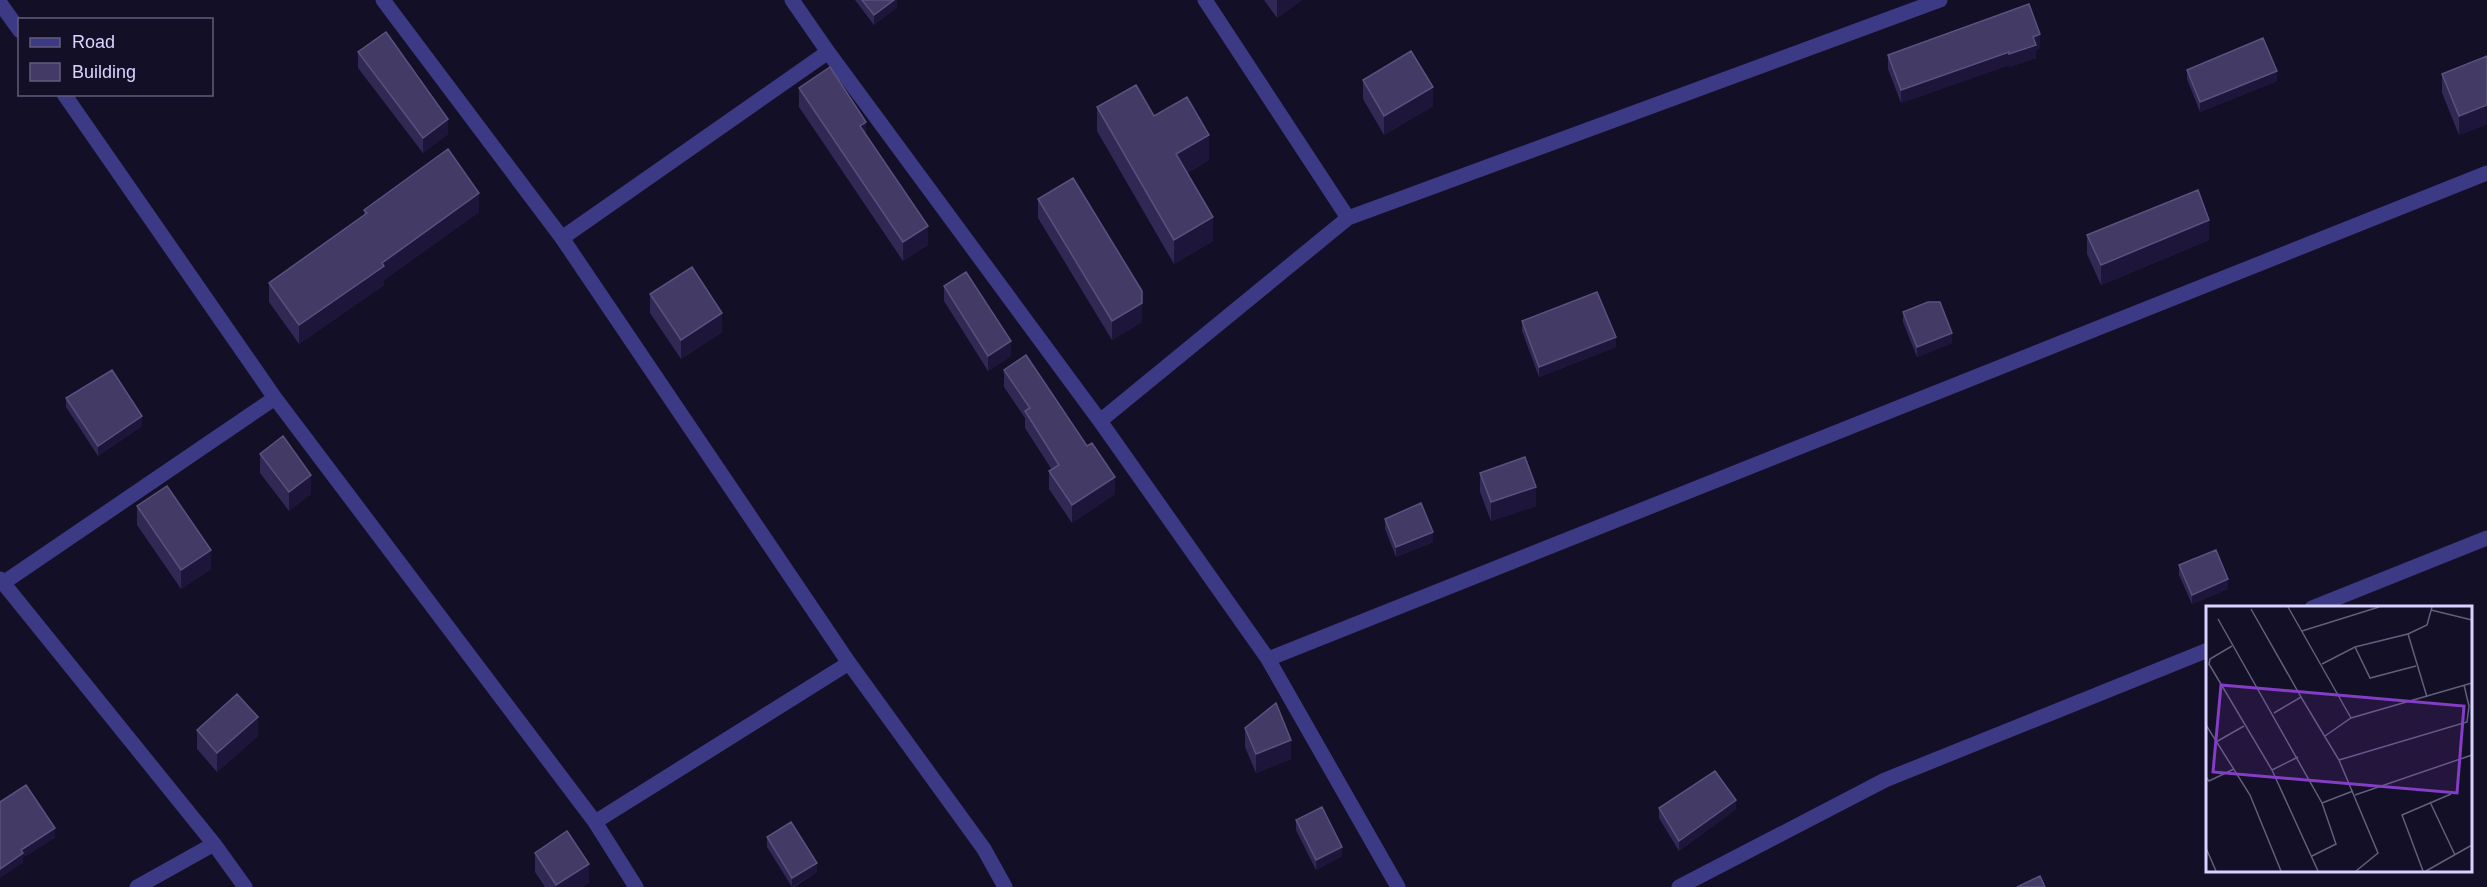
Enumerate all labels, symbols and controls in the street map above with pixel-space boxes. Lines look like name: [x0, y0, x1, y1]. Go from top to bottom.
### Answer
legend: [18, 18, 213, 96]
text: Road: [72, 32, 115, 52]
text: Building: [72, 62, 136, 82]
inset map: [2206, 606, 2472, 872]

